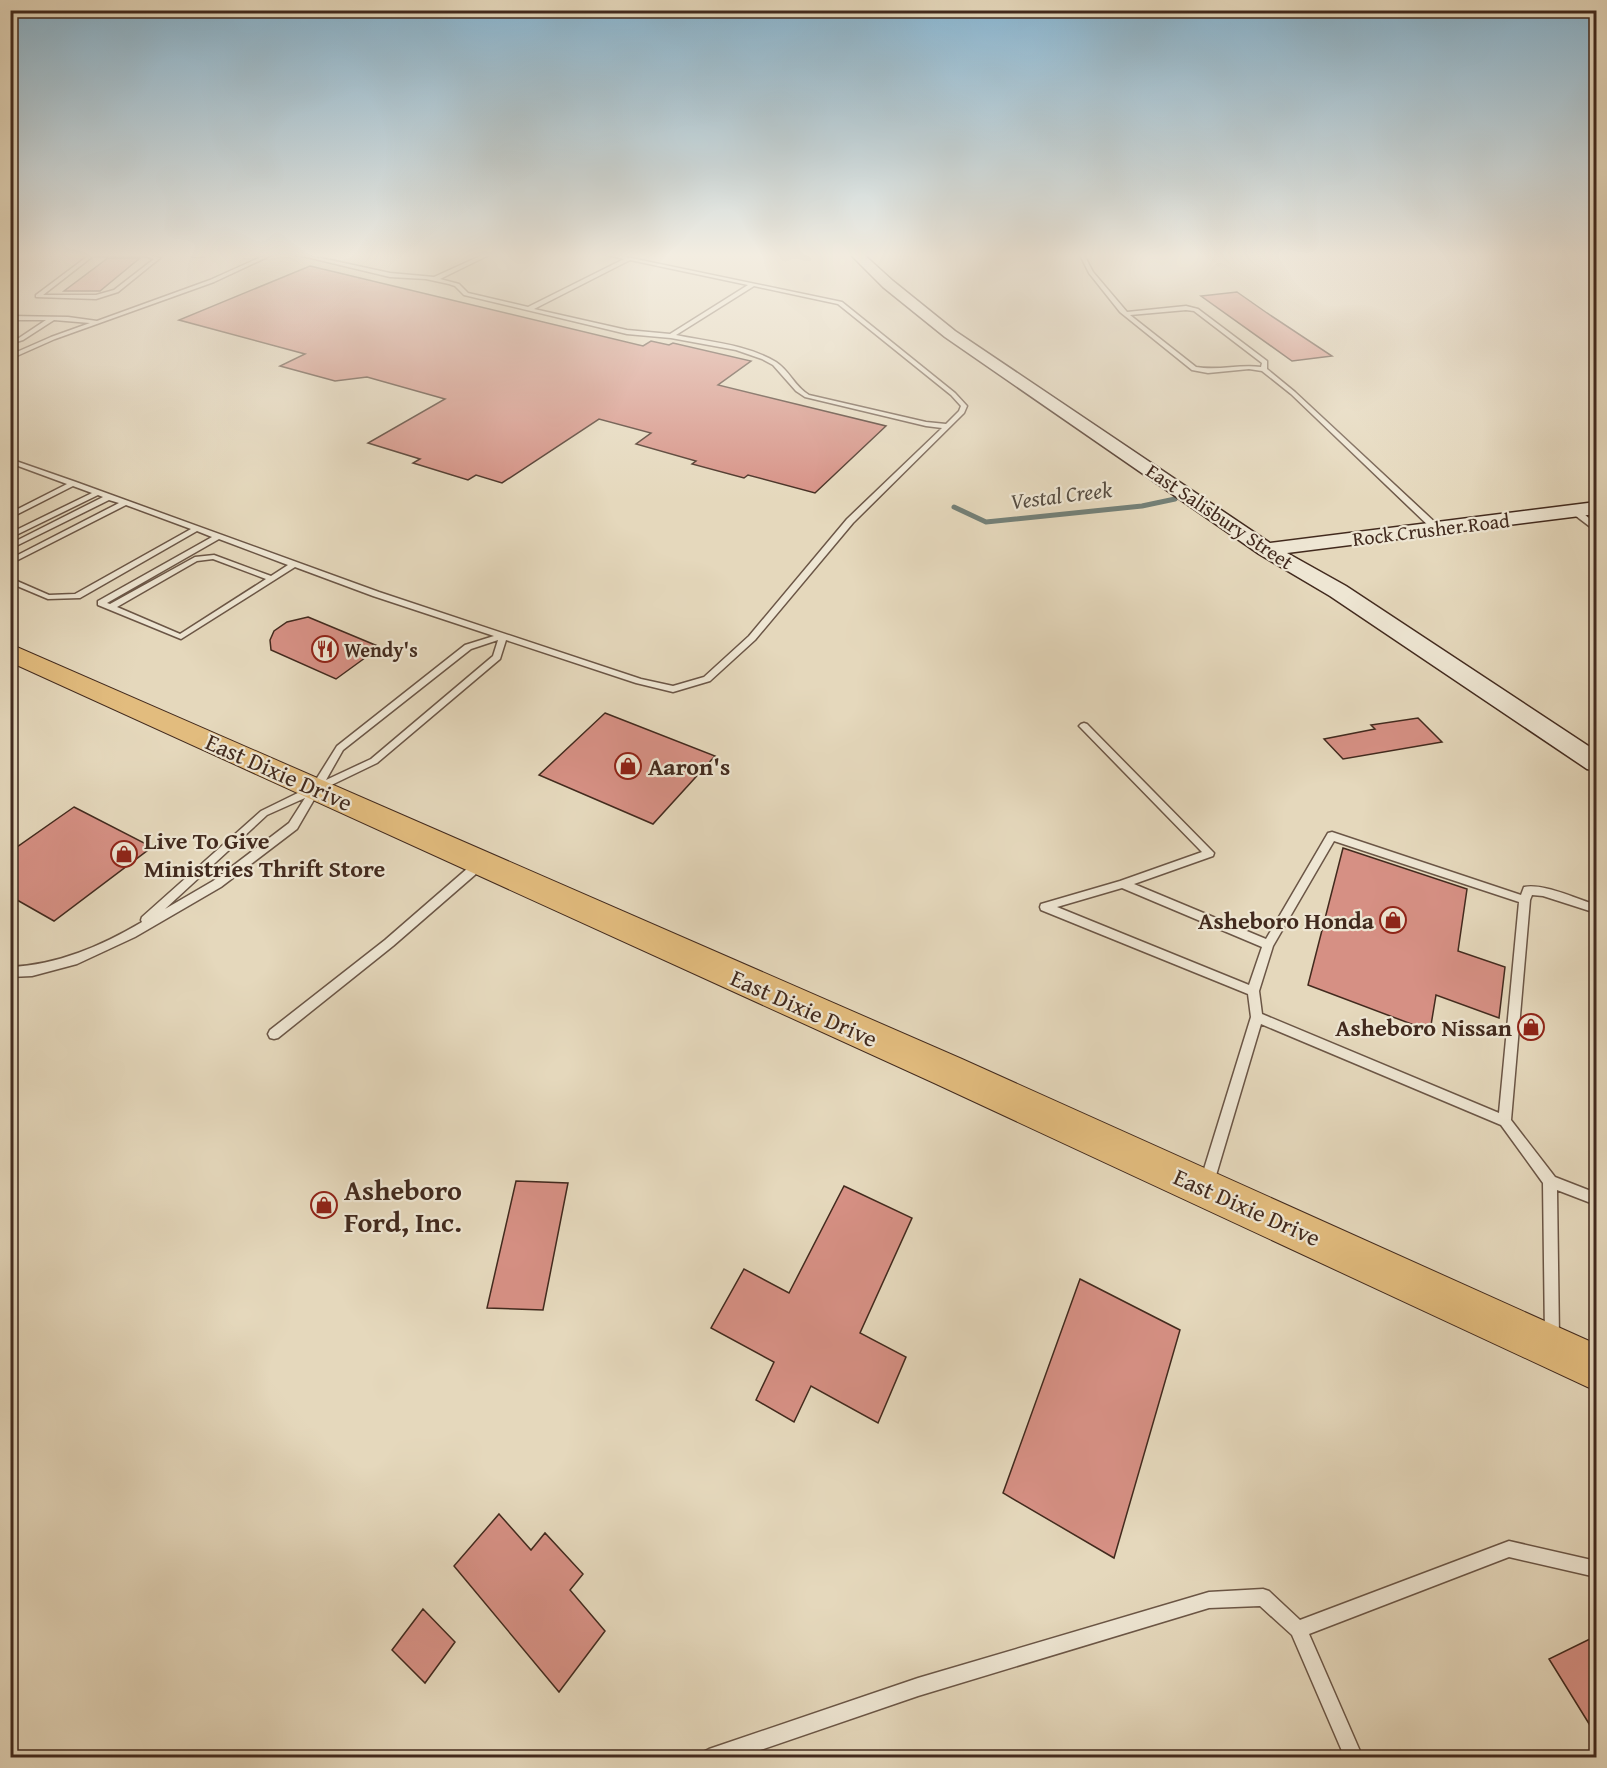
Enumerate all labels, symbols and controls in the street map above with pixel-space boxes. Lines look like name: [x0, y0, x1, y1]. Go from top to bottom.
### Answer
street label: East Salisbury Street: [1141, 456, 1299, 576]
water label: Vestal Creek: [1008, 473, 1115, 517]
street label: Rock Crusher Road: [1351, 505, 1511, 553]
restaurant icon: Wendy's: [310, 634, 340, 664]
place label: Wendy's: [344, 635, 418, 664]
street label: East Dixie Drive: [200, 724, 358, 820]
place label: Aaron's: [648, 749, 730, 784]
shop icon: Aaron's: [613, 751, 643, 781]
place label: Live To Give Ministries Thrift Store: [144, 823, 386, 886]
shop icon: Live To Give Ministries Thrift Store: [109, 839, 139, 869]
place label: Asheboro Honda: [1198, 903, 1375, 938]
shop icon: Asheboro Honda: [1378, 905, 1408, 935]
street label: East Dixie Drive: [725, 960, 883, 1056]
place label: Asheboro Nissan: [1335, 1010, 1512, 1045]
shop icon: Asheboro Nissan: [1516, 1012, 1546, 1042]
street label: East Dixie Drive: [1168, 1159, 1326, 1255]
place label: Asheboro Ford, Inc.: [344, 1169, 462, 1242]
shop icon: Asheboro Ford, Inc.: [309, 1190, 339, 1220]

